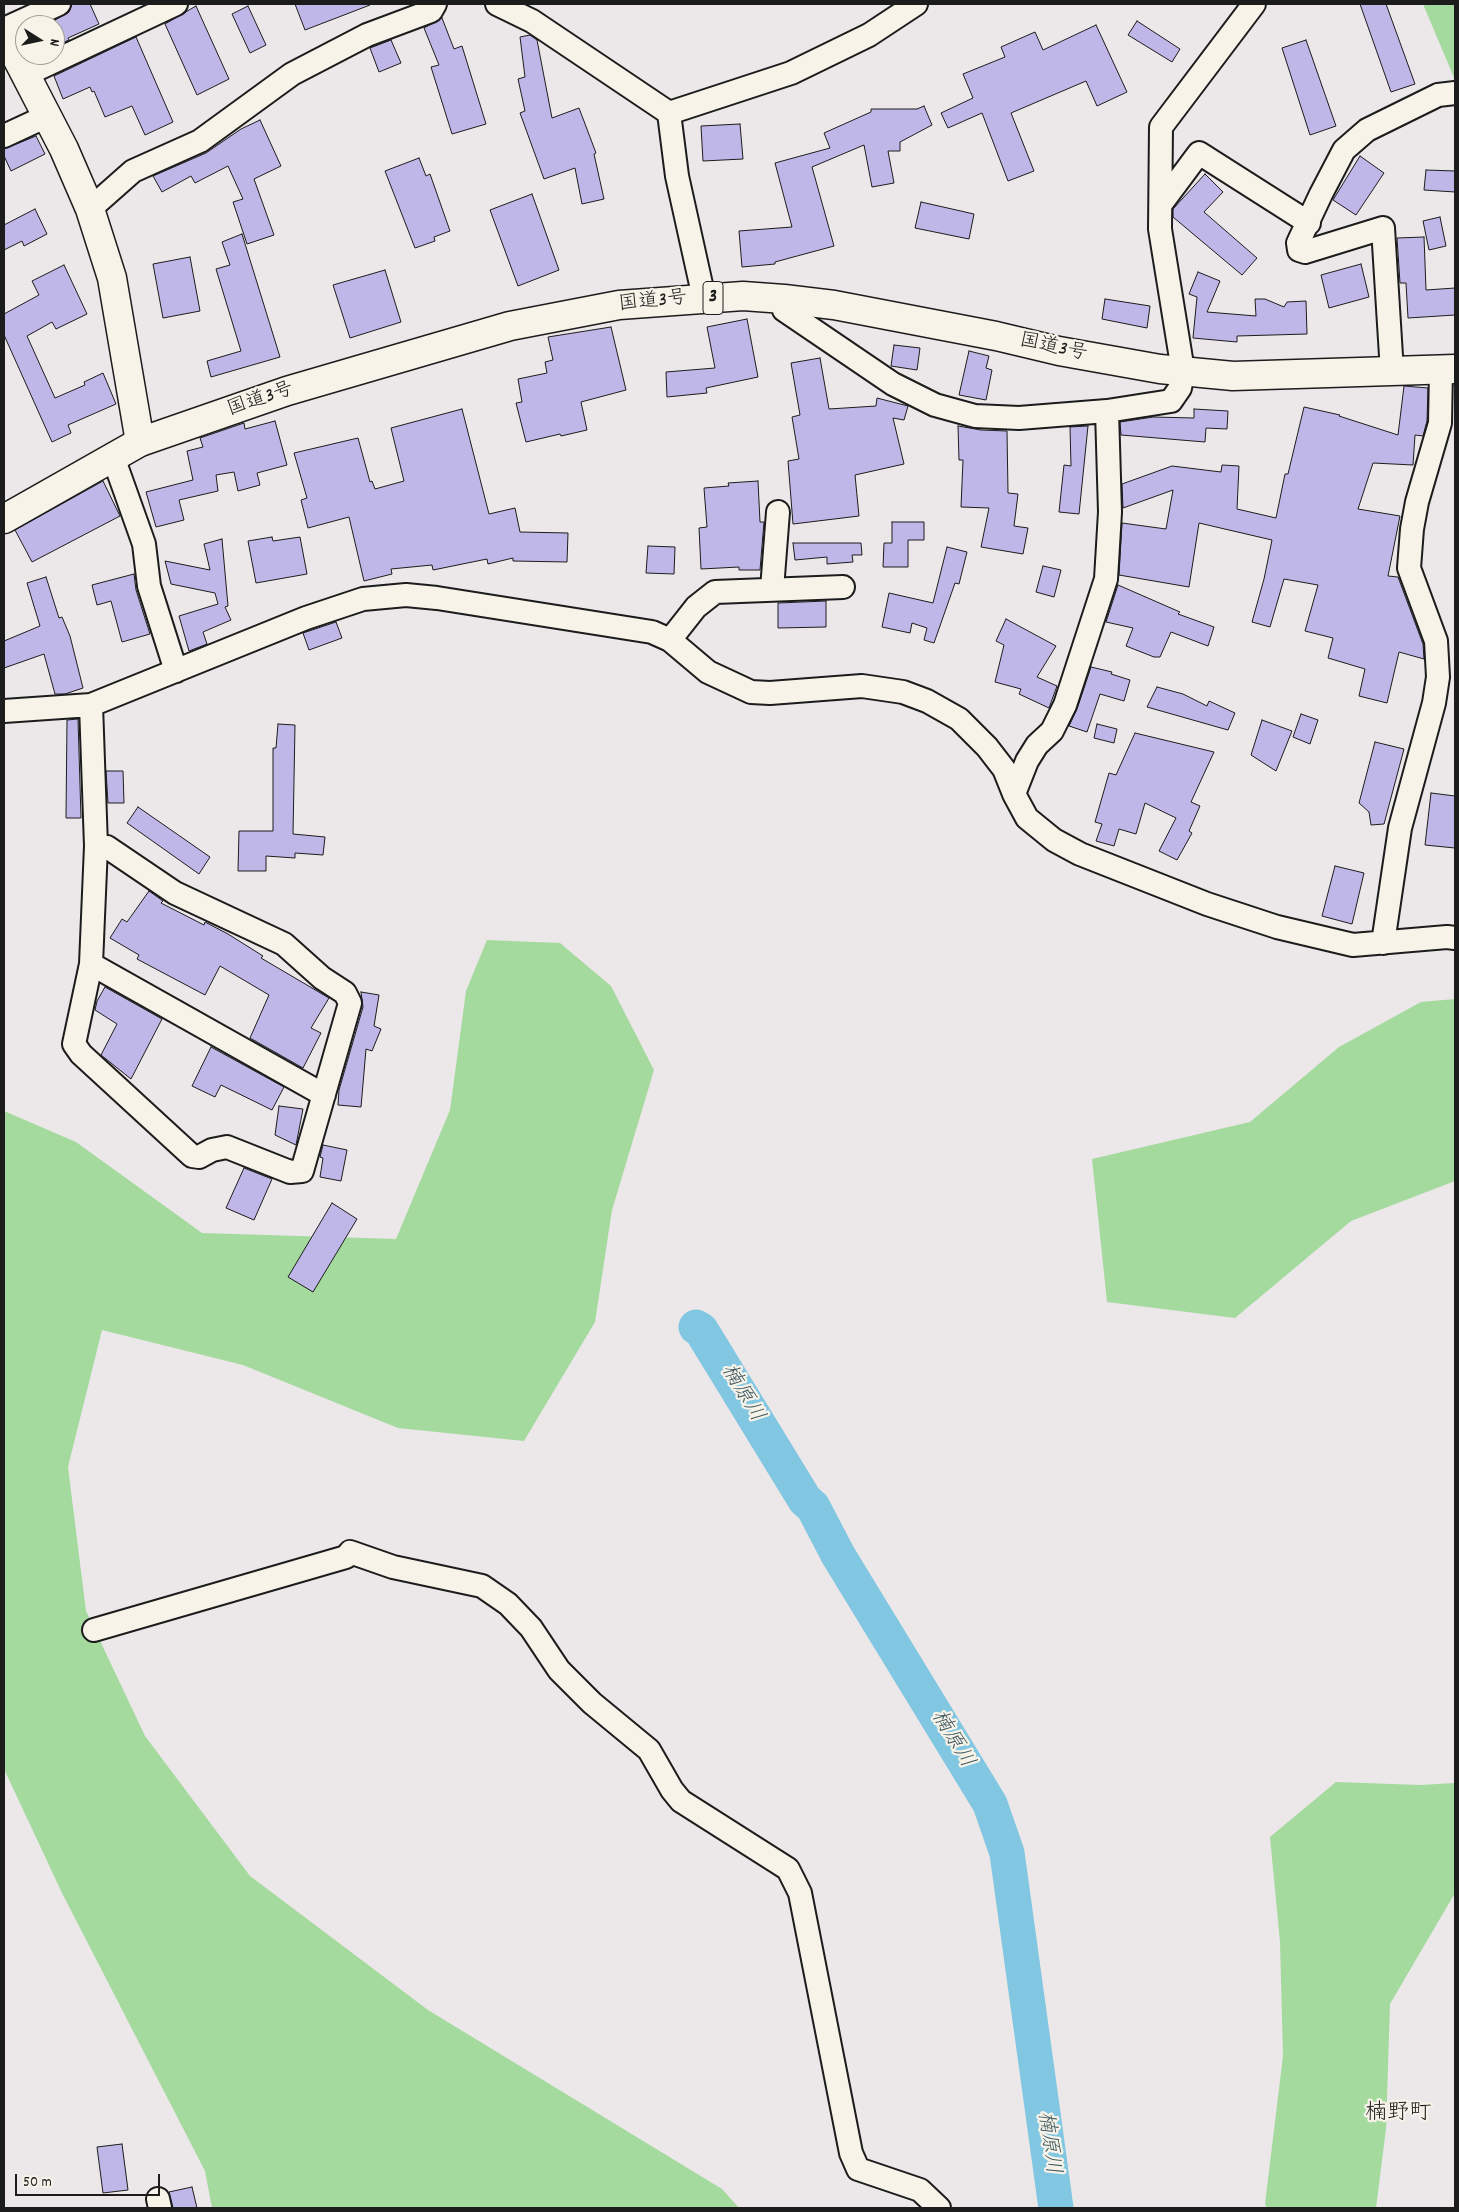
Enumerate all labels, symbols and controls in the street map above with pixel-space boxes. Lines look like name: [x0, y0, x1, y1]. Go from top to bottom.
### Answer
north arrow: [15, 15, 65, 65]
text: N: [43, 37, 64, 48]
road number: 3: [703, 282, 723, 314]
street label: 国道3号: [617, 287, 689, 319]
street label: 国道3号: [1017, 330, 1089, 368]
street label: 国道3号: [225, 378, 297, 424]
water label: 楠原川: [714, 1361, 768, 1427]
water label: 楠原川: [924, 1707, 978, 1773]
district label: 楠野町: [1365, 2102, 1431, 2128]
water label: 楠原川: [1030, 2110, 1064, 2176]
scale bar: [18, 2164, 162, 2196]
text: 50 m: [23, 2172, 52, 2194]

